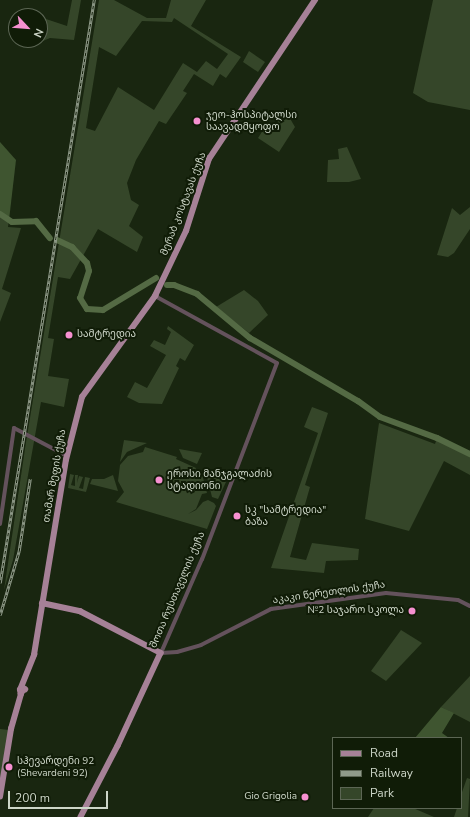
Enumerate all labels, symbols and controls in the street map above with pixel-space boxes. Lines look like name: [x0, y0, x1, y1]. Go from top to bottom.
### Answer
north arrow: [8, 8, 48, 48]
text: N: [30, 26, 47, 40]
place label: ჯეო-ჰოსპიტალსი საავადმყოფო: [206, 109, 297, 132]
marker: ჯეო-ჰოსპიტალსი საავადმყოფო: [191, 115, 203, 127]
street label: მერაბ კოსტავას ქუჩა: [159, 151, 209, 257]
place label: სამტრედია: [77, 329, 136, 341]
marker: სამტრედია: [64, 330, 74, 340]
street label: თამარ მეფის ქუჩა: [41, 428, 69, 524]
place label: ეროსი მანჯგალაძის სტადიონი: [167, 468, 272, 492]
marker: ეროსი მანჯგალაძის სტადიონი: [154, 475, 164, 485]
place label: სკ "სამტრედია" ბაზა: [245, 504, 326, 528]
marker: სკ "სამტრედია" ბაზა: [232, 511, 242, 521]
street label: შოთა რუსთაველის ქუჩა: [148, 530, 208, 650]
street label: აკაკი წერეთლის ქუჩა: [272, 579, 386, 607]
place label: №2 საჯარო სკოლა: [307, 605, 404, 617]
marker: №2 საჯარო სკოლა: [407, 606, 417, 616]
legend: [332, 737, 462, 809]
text: Road: [370, 745, 398, 761]
place label: სჰევარდენი 92 (Shevardeni 92): [17, 755, 94, 778]
marker: სჰევარდენი 92 (Shevardeni 92): [4, 762, 14, 772]
text: Railway: [370, 765, 413, 781]
scale bar: [10, 783, 110, 809]
text: Park: [370, 785, 394, 801]
text: 200 m: [15, 790, 50, 806]
place label: Gio Grigolia: [244, 791, 297, 803]
marker: Gio Grigolia: [300, 792, 310, 802]

